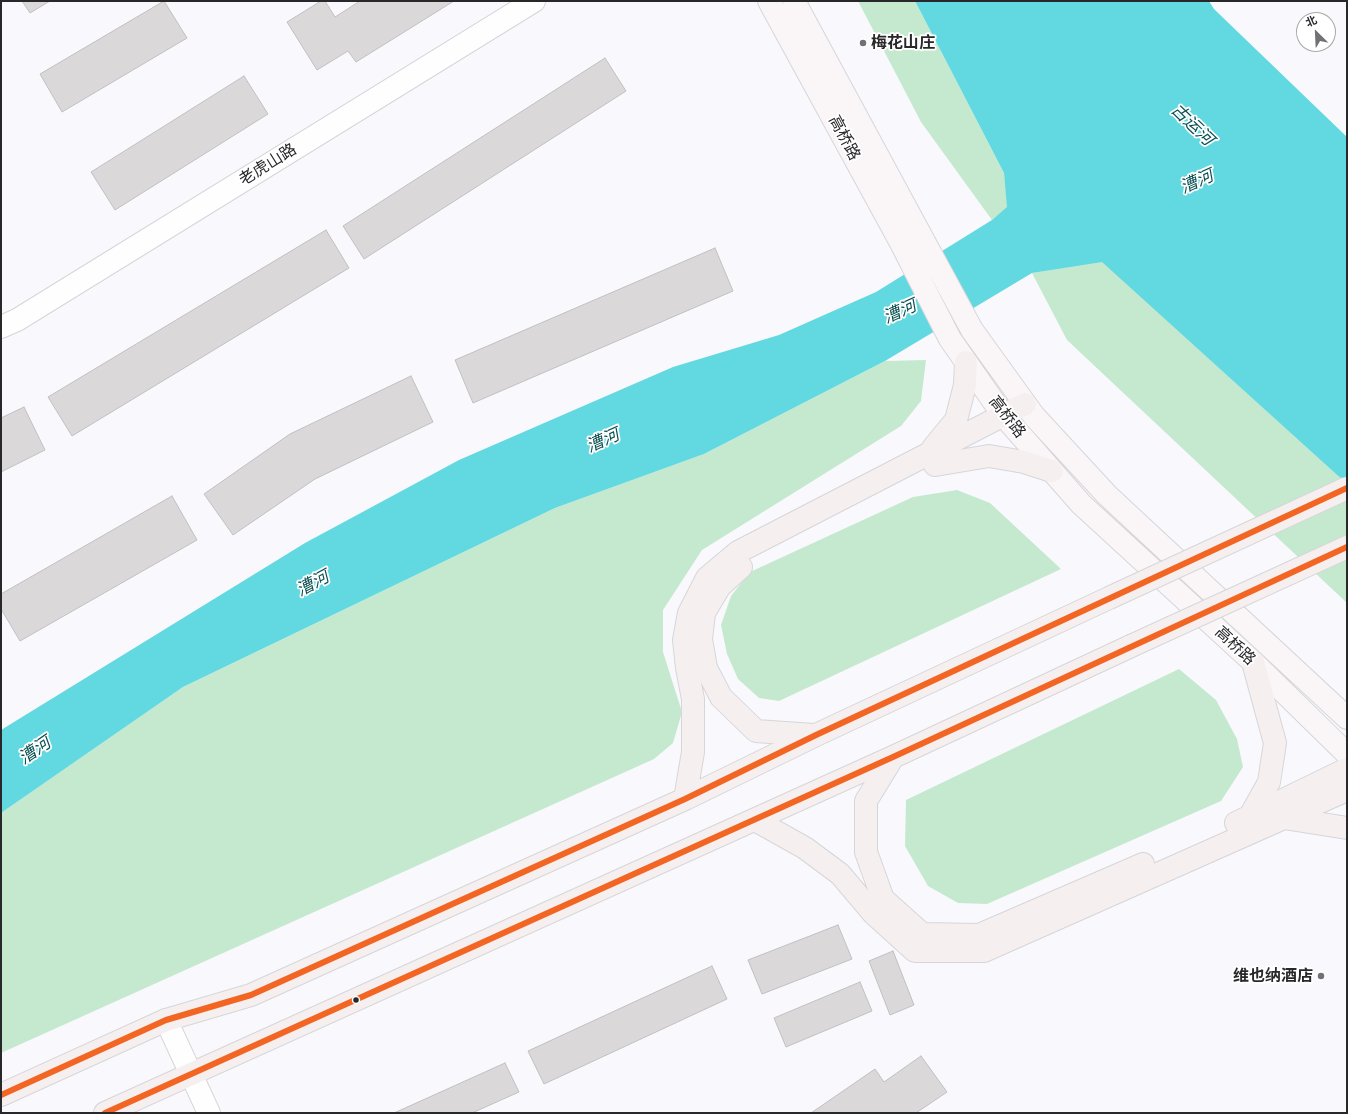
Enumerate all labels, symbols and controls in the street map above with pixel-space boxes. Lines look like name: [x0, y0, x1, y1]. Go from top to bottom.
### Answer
north arrow: [1296, 12, 1336, 52]
text: 北: [1304, 13, 1319, 30]
place label: 梅花山庄: [871, 33, 935, 53]
marker: 梅花山庄: [858, 38, 868, 48]
water label: 古运河: [1167, 100, 1217, 150]
street label: 高桥路: [824, 112, 864, 164]
street label: 老虎山路: [236, 140, 300, 190]
water label: 漕河: [1177, 166, 1217, 198]
water label: 漕河: [880, 296, 920, 328]
street label: 高桥路: [985, 392, 1029, 442]
water label: 漕河: [583, 425, 623, 457]
water label: 漕河: [293, 567, 333, 601]
street label: 高桥路: [1211, 623, 1259, 669]
water label: 漕河: [15, 733, 55, 769]
place label: 维也纳酒店: [1233, 966, 1313, 986]
marker: 维也纳酒店: [1316, 971, 1326, 981]
unlabelled marker: [351, 995, 361, 1005]

